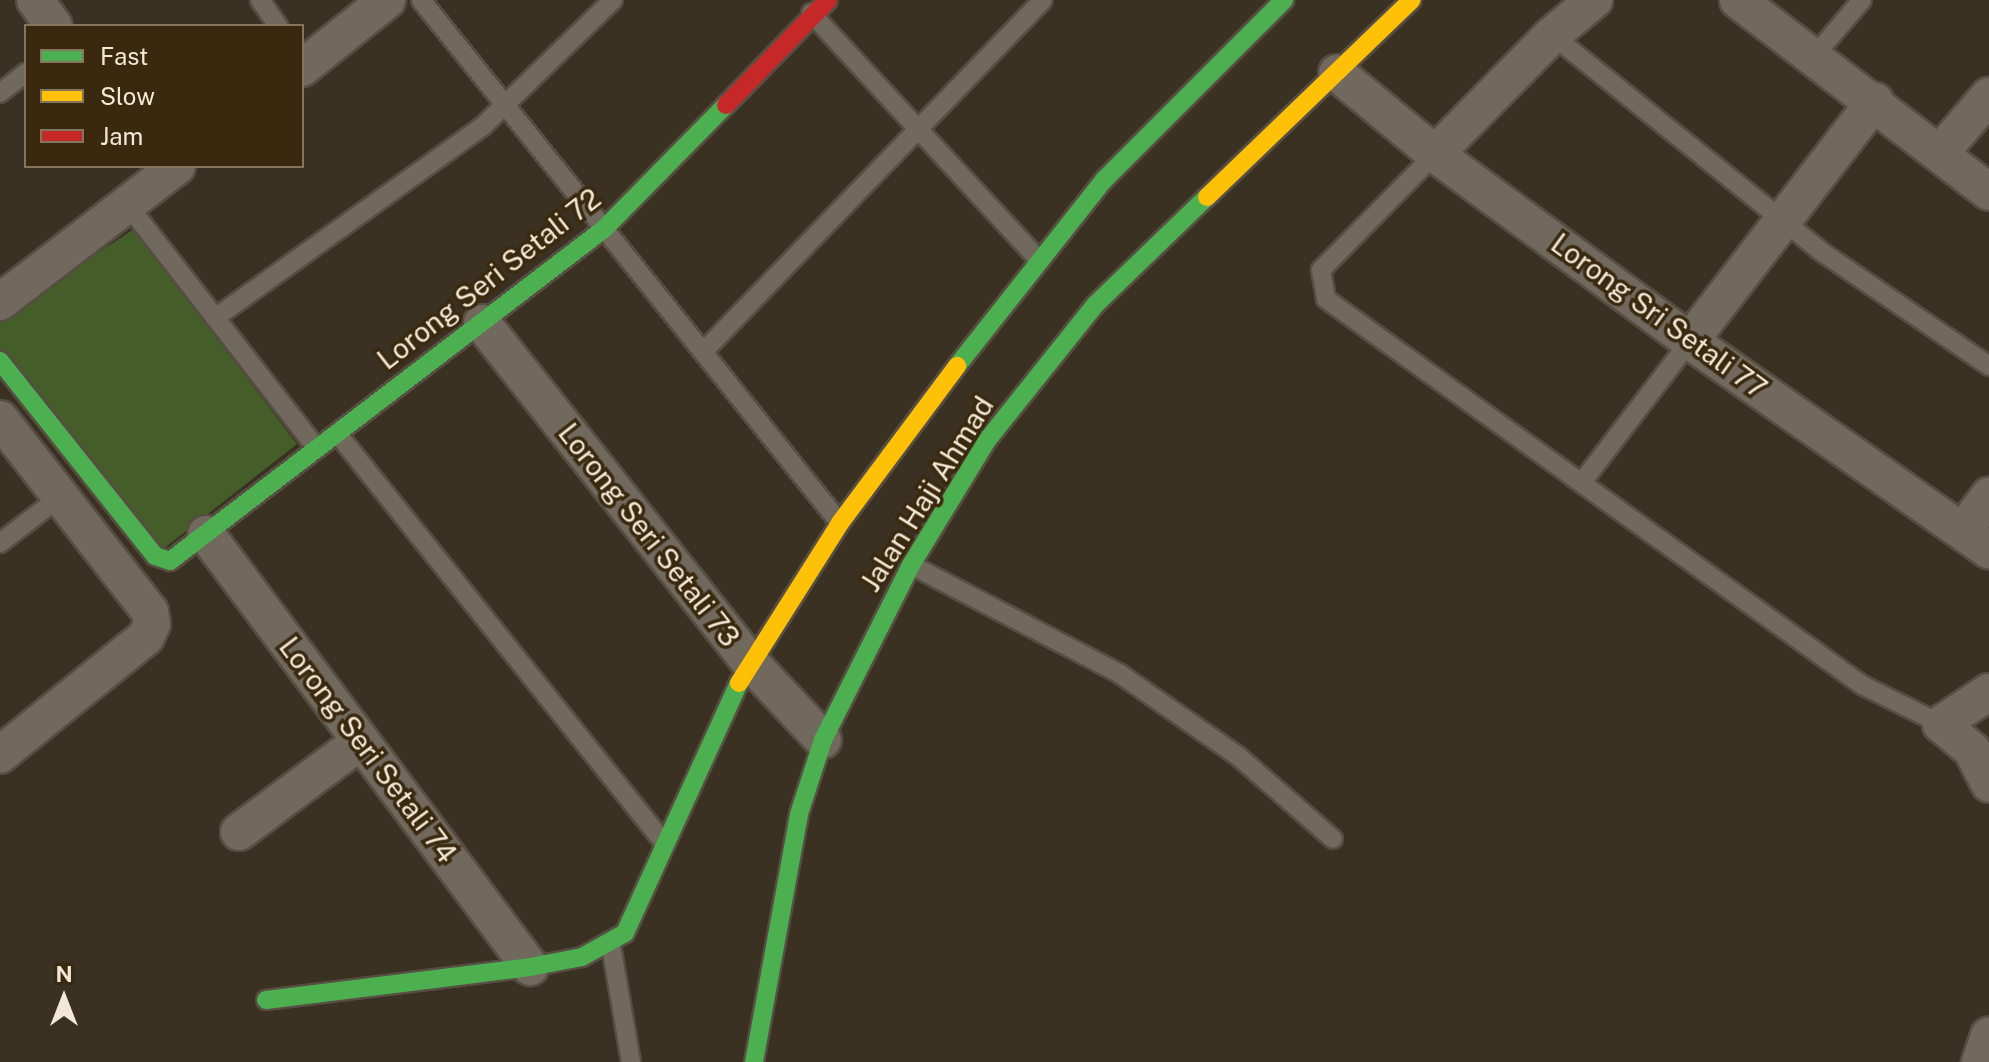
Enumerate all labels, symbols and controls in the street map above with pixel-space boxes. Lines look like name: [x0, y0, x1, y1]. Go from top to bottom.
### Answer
legend: [24, 24, 304, 168]
text: Fast: [100, 42, 148, 70]
text: Slow: [100, 82, 155, 110]
text: Jam: [100, 122, 143, 150]
street label: Lorong Seri Setali 72: [371, 182, 607, 376]
street label: Lorong Sri Setali 77: [1545, 227, 1773, 405]
street label: Jalan Haji Ahmad: [853, 390, 1001, 598]
street label: Lorong Seri Setali 73: [551, 417, 747, 653]
street label: Lorong Seri Setali 74: [272, 631, 464, 869]
north arrow: [24, 958, 104, 1038]
text: N: [55, 961, 73, 987]

